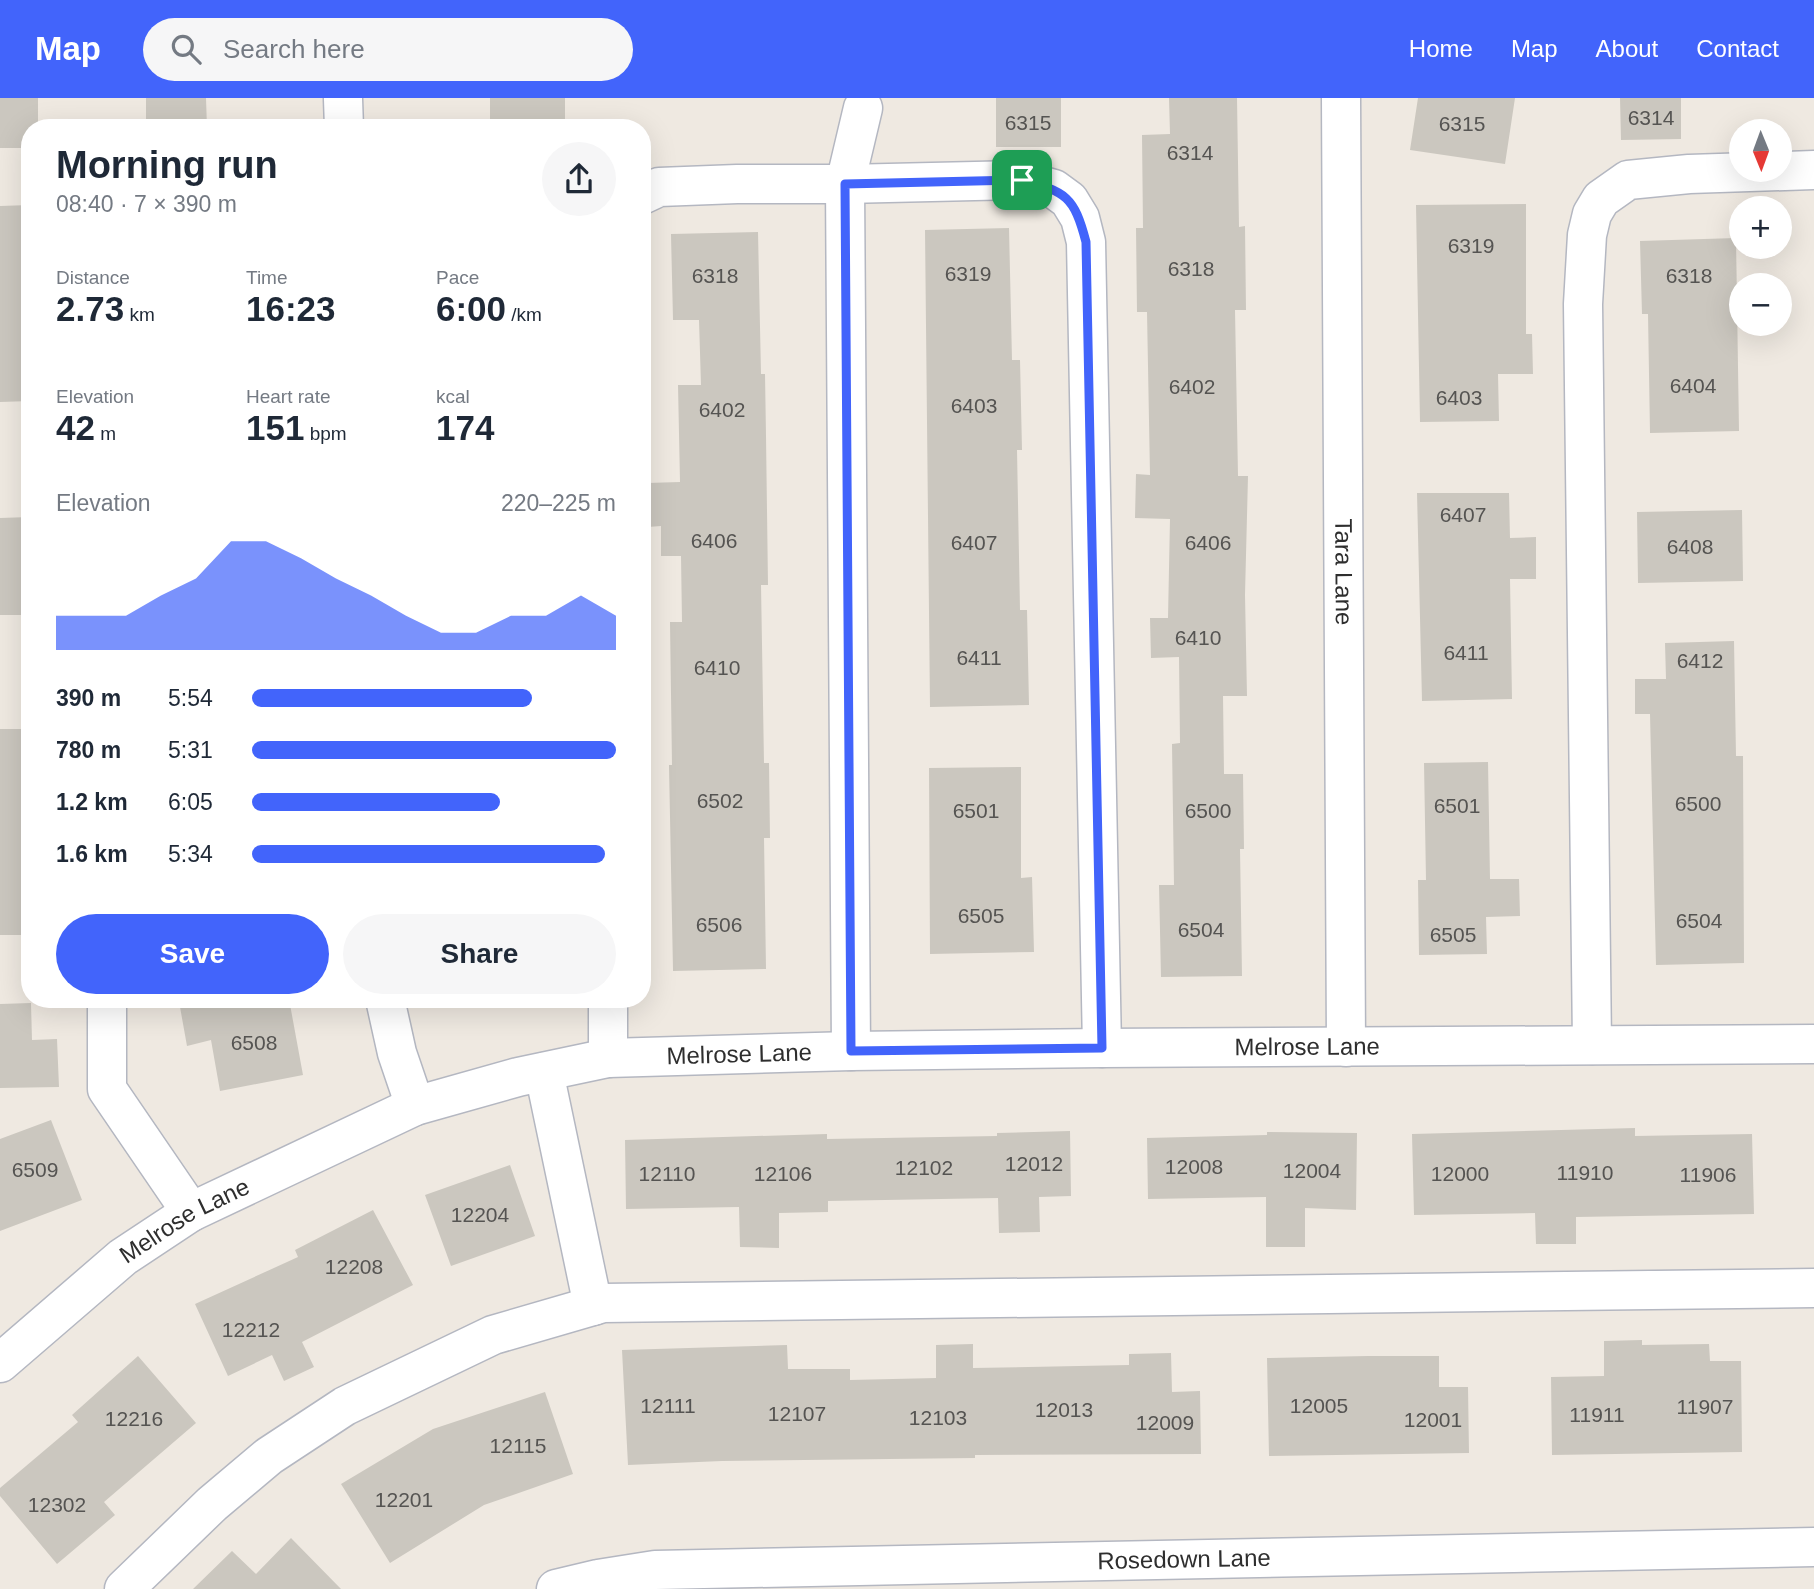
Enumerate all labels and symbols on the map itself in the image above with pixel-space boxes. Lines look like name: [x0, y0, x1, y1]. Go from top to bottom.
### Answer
house number: 6314: [1628, 106, 1675, 129]
house number: 6315: [1005, 111, 1051, 134]
house number: 6315: [1439, 112, 1485, 135]
north arrow: [1729, 119, 1792, 182]
house number: 6314: [1167, 141, 1214, 164]
pin: [992, 150, 1052, 210]
house number: 6319: [1448, 234, 1494, 257]
house number: 6318: [1168, 257, 1214, 280]
house number: 6319: [945, 262, 991, 285]
house number: 6318: [692, 264, 738, 287]
house number: 6318: [1666, 264, 1712, 287]
house number: 6404: [1670, 374, 1717, 397]
house number: 6402: [1169, 375, 1215, 398]
house number: 6403: [1436, 386, 1482, 409]
house number: 6403: [951, 394, 997, 417]
house number: 6402: [699, 398, 745, 421]
house number: 6407: [1440, 503, 1486, 526]
street label: Tara Lane: [1330, 519, 1358, 625]
house number: 6406: [691, 529, 737, 552]
house number: 6407: [951, 531, 997, 554]
house number: 6406: [1185, 531, 1231, 554]
house number: 6408: [1667, 535, 1713, 558]
house number: 6410: [1175, 626, 1221, 649]
house number: 6411: [1443, 641, 1489, 664]
house number: 6411: [956, 646, 1002, 669]
house number: 6412: [1677, 649, 1723, 672]
house number: 6410: [694, 656, 740, 679]
house number: 6502: [697, 789, 743, 812]
house number: 6500: [1675, 792, 1721, 815]
house number: 6501: [1434, 794, 1480, 817]
house number: 6501: [953, 799, 999, 822]
house number: 6500: [1185, 799, 1231, 822]
house number: 6505: [958, 904, 1004, 927]
house number: 6504: [1676, 909, 1723, 932]
house number: 6506: [696, 913, 742, 936]
house number: 6504: [1178, 918, 1225, 941]
house number: 6505: [1430, 923, 1476, 946]
house number: 6508: [231, 1031, 277, 1054]
street label: Melrose Lane: [1234, 1032, 1380, 1060]
street label: Melrose Lane: [666, 1038, 812, 1069]
house number: 12012: [1005, 1152, 1063, 1175]
house number: 12008: [1165, 1155, 1223, 1178]
house number: 12102: [895, 1156, 953, 1179]
house number: 6509: [12, 1158, 58, 1181]
house number: 12004: [1283, 1159, 1342, 1182]
house number: 11910: [1557, 1161, 1613, 1184]
house number: 12110: [639, 1162, 695, 1185]
house number: 12106: [754, 1162, 812, 1185]
house number: 12000: [1431, 1162, 1489, 1185]
house number: 11906: [1680, 1163, 1736, 1186]
street label: Melrose Lane: [114, 1172, 253, 1268]
house number: 12204: [451, 1203, 510, 1226]
house number: 12208: [325, 1255, 383, 1278]
house number: 12212: [222, 1318, 280, 1341]
house number: 12111: [640, 1394, 696, 1417]
house number: 12005: [1290, 1394, 1348, 1417]
house number: 11907: [1677, 1395, 1733, 1418]
house number: 12013: [1035, 1398, 1093, 1421]
house number: 12107: [768, 1402, 826, 1425]
house number: 11911: [1569, 1403, 1625, 1426]
house number: 12103: [909, 1406, 967, 1429]
house number: 12216: [105, 1407, 163, 1430]
house number: 12001: [1404, 1408, 1462, 1431]
house number: 12009: [1136, 1411, 1194, 1434]
house number: 12115: [490, 1434, 546, 1457]
house number: 12201: [375, 1488, 433, 1511]
house number: 12302: [28, 1493, 86, 1516]
street label: Rosedown Lane: [1097, 1544, 1271, 1574]

